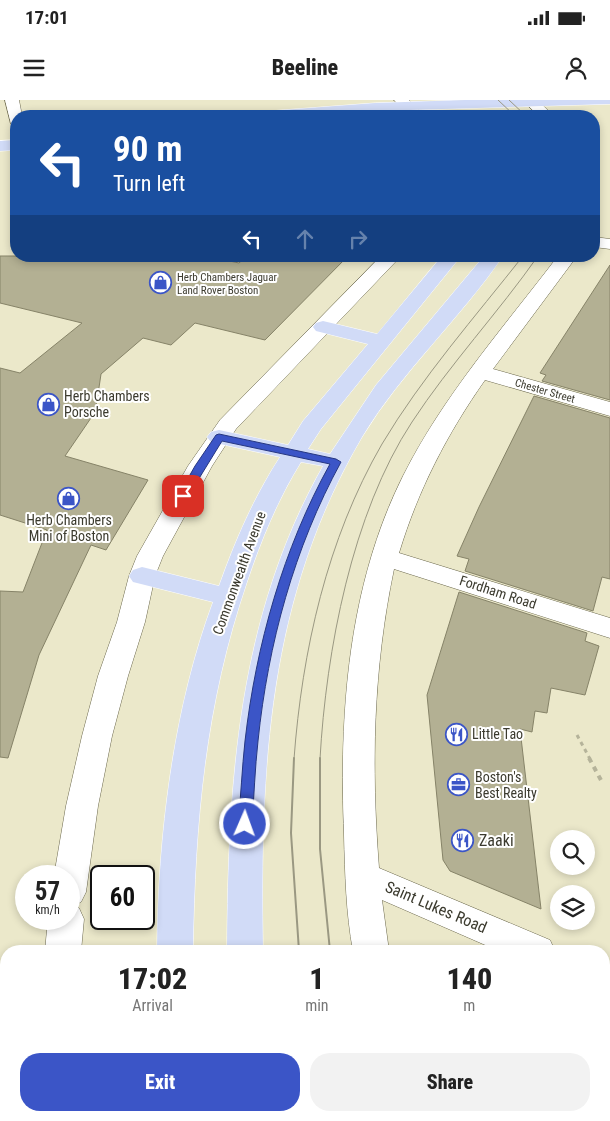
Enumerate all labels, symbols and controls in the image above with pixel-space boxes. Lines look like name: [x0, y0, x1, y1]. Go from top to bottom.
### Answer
text: 17:01: [25, 6, 69, 29]
icon: menu: [20, 54, 48, 82]
icon: person: [562, 54, 590, 82]
text: Beeline: [272, 55, 338, 80]
text: 90 m: [113, 129, 182, 170]
icon: left: [30, 130, 95, 195]
text: Turn left: [113, 171, 185, 196]
icon: left: [238, 225, 266, 253]
icon: ahead: [291, 225, 319, 253]
icon: right: [344, 225, 372, 253]
shop icon: Herb Chambers Jaguar Land Rover Boston: [149, 271, 173, 295]
place label: Herb Chambers Jaguar Land Rover Boston: [177, 271, 277, 297]
street label: Chester Street: [514, 376, 576, 406]
place label: Herb Chambers Porsche: [64, 388, 150, 420]
shop icon: Herb Chambers Porsche: [36, 392, 60, 416]
pin: [162, 475, 204, 517]
icon: arrive: [169, 482, 197, 510]
shop icon: Herb Chambers Mini of Boston: [57, 486, 81, 510]
street label: Commonwealth Avenue: [209, 509, 269, 637]
place label: Herb Chambers Mini of Boston: [26, 512, 112, 544]
street label: Fordham Road: [457, 572, 539, 612]
restaurant icon: Little Tao: [444, 722, 468, 746]
place label: Little Tao: [472, 726, 523, 742]
place label: Boston's Best Realty: [475, 769, 537, 801]
office icon: Boston's Best Realty: [447, 773, 471, 797]
position arrow: [218, 797, 270, 849]
restaurant icon: Zaaki: [451, 828, 475, 852]
map controls: [550, 830, 595, 930]
button: search: [550, 830, 595, 875]
place label: Zaaki: [479, 831, 514, 850]
speed limit sign: 60: [90, 865, 155, 930]
text: 57: [35, 877, 60, 906]
street label: Saint Lukes Road: [382, 877, 490, 937]
button: layers: [550, 885, 595, 930]
text: km/h: [35, 903, 60, 917]
text: 17:02: [118, 961, 187, 996]
text: 1: [309, 961, 324, 996]
text: 140: [446, 961, 492, 996]
text: Arrival: [132, 996, 173, 1015]
text: min: [305, 996, 329, 1015]
text: m: [463, 996, 475, 1015]
button: Exit: [20, 1053, 300, 1111]
button: Share: [310, 1053, 590, 1111]

